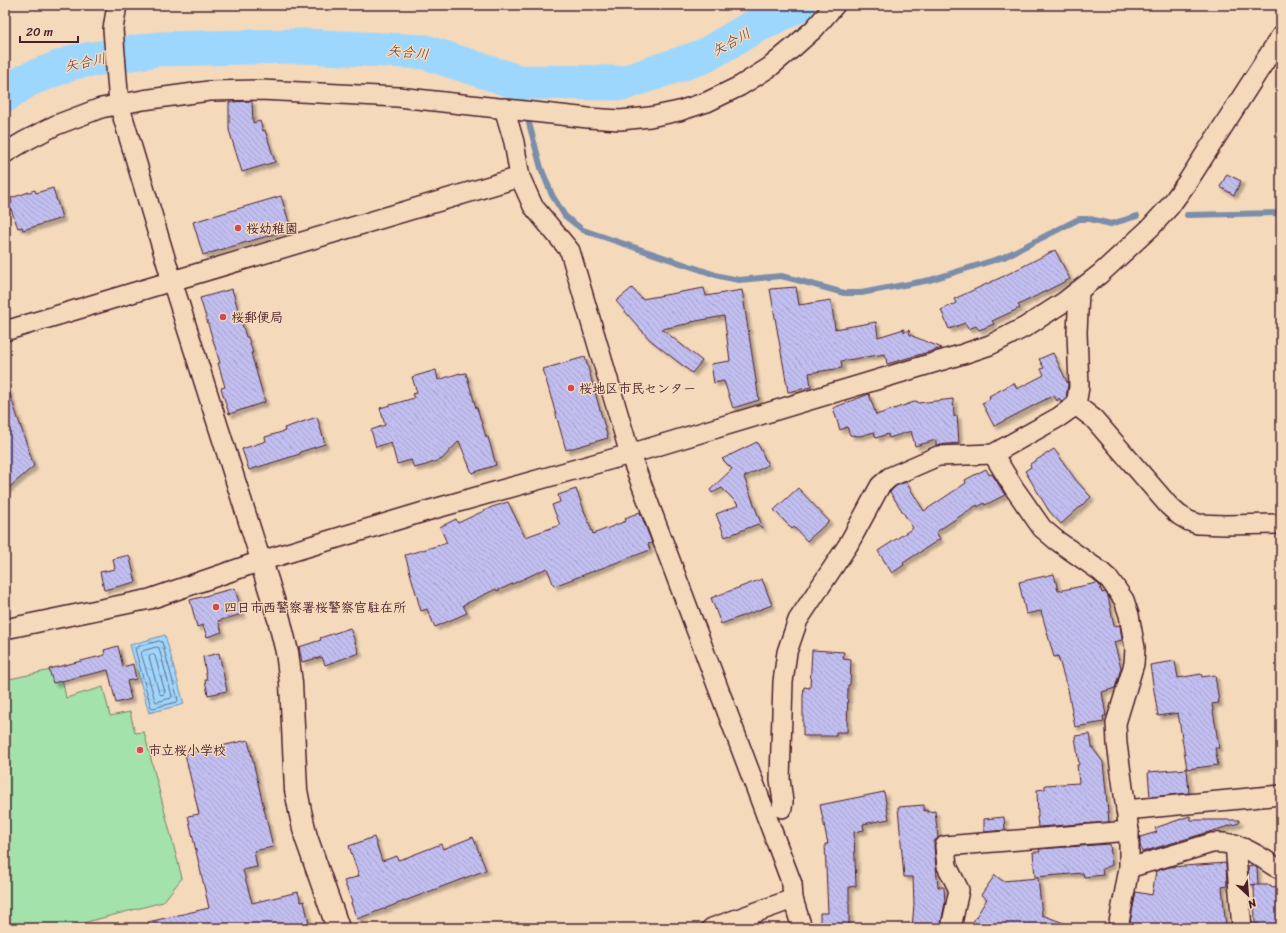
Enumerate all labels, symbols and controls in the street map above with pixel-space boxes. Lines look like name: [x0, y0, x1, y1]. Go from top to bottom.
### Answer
scale bar: [20, 18, 78, 44]
text: 20 m: [26, 21, 53, 43]
water label: 矢合川: [707, 21, 756, 64]
water label: 矢合川: [386, 38, 430, 67]
water label: 矢合川: [62, 46, 108, 79]
place label: 桜幼稚園: [246, 217, 298, 240]
marker: 桜幼稚園: [233, 223, 243, 233]
place label: 桜郵便局: [231, 306, 283, 329]
marker: 桜郵便局: [218, 312, 228, 322]
place label: 桜地区市民センター: [579, 377, 696, 400]
marker: 桜地区市民センター: [566, 383, 576, 393]
place label: 四日市西警察署桜警察官駐在所: [224, 596, 406, 619]
marker: 四日市西警察署桜警察官駐在所: [211, 602, 221, 612]
place label: 市立桜小学校: [148, 739, 226, 762]
marker: 市立桜小学校: [135, 745, 145, 755]
north arrow: [1228, 875, 1268, 915]
text: N: [1244, 893, 1261, 914]

